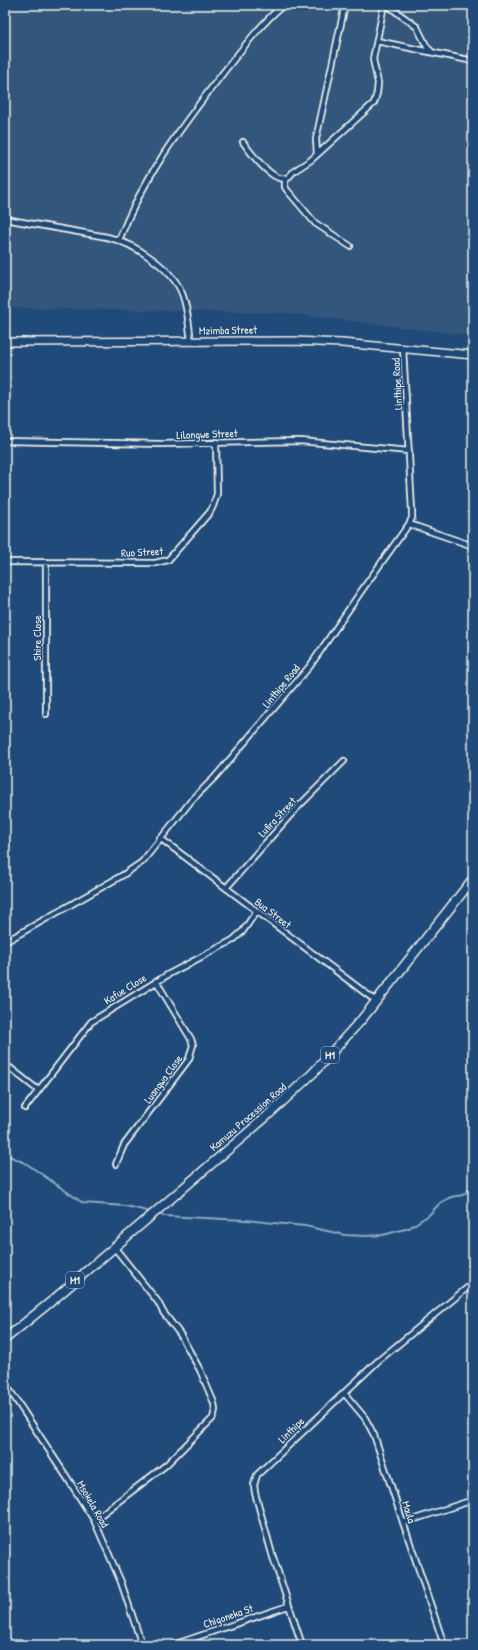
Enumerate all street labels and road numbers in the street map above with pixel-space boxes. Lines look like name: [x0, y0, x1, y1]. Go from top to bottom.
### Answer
street label: Mzimba Street: [199, 322, 257, 338]
street label: Linthipe Road: [389, 357, 405, 410]
street label: Lilongwe Street: [176, 426, 238, 442]
street label: Ruo Street: [121, 544, 164, 560]
street label: Shire Close: [30, 615, 44, 661]
street label: Linthipe Road: [259, 661, 303, 711]
street label: Lufira Street: [255, 794, 299, 840]
street label: Bua Street: [252, 895, 294, 931]
street label: Kafue Close: [101, 970, 149, 1007]
road number: M1: [321, 1047, 339, 1063]
street label: Luangwa Close: [141, 1051, 186, 1106]
street label: Kamuzu Procession Road: [207, 1079, 290, 1154]
road number: M1: [66, 1272, 84, 1288]
street label: Linthipe: [275, 1414, 308, 1446]
street label: Msokela Road: [74, 1478, 112, 1531]
street label: Maula: [399, 1499, 419, 1526]
street label: Chigoneka St: [201, 1601, 255, 1631]

